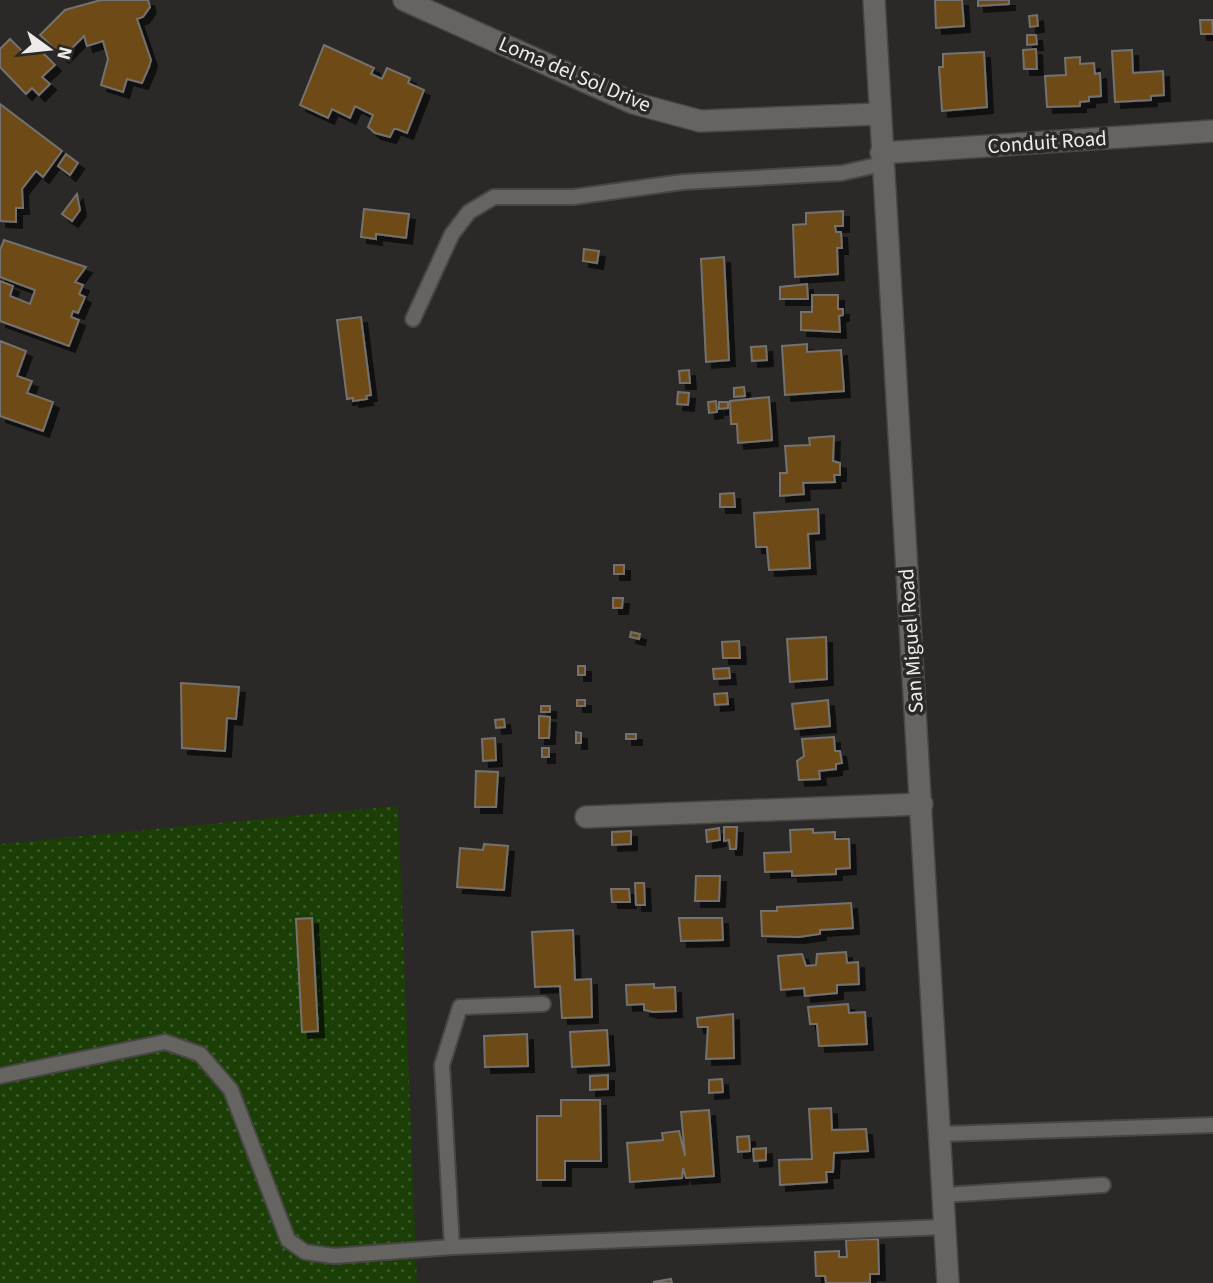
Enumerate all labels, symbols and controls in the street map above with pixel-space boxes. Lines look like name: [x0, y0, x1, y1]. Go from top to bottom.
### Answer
north arrow: [14, 14, 84, 84]
street label: Loma del Sol Drive: [494, 28, 656, 120]
text: N: [49, 43, 79, 63]
street label: Conduit Road: [986, 123, 1108, 161]
street label: San Miguel Road: [891, 568, 931, 714]

